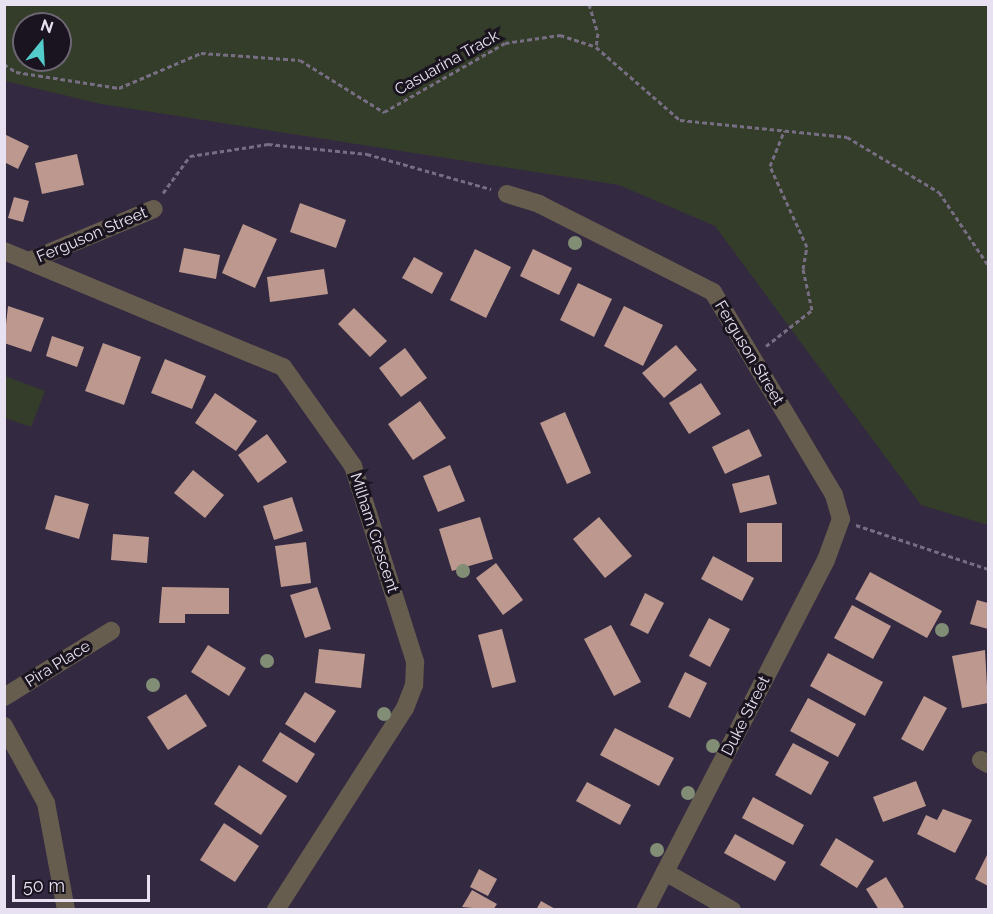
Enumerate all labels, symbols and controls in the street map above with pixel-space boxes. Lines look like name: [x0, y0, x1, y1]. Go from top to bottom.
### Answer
north arrow: [12, 12, 72, 72]
text: N: [38, 15, 56, 37]
street label: Casuarina Track: [391, 26, 503, 100]
street label: Ferguson Street: [34, 203, 150, 267]
street label: Ferguson Street: [710, 297, 788, 409]
street label: Milham Crescent: [346, 471, 402, 595]
street label: Pira Place: [22, 637, 94, 691]
street label: Duke Street: [718, 673, 774, 759]
scale bar: [15, 863, 153, 901]
text: 50 m: [23, 875, 65, 896]

